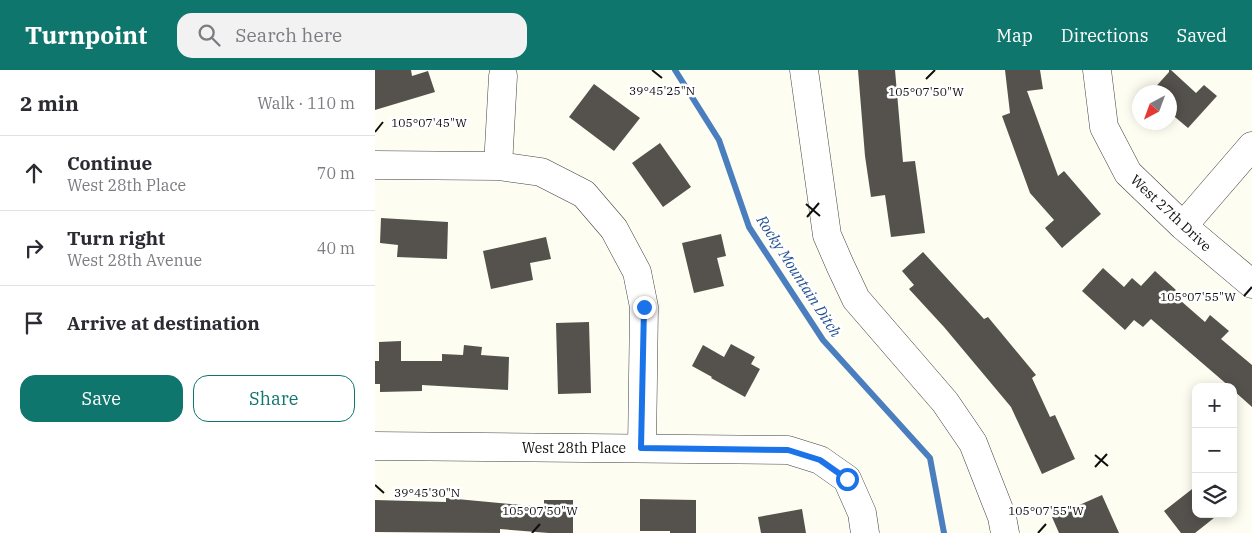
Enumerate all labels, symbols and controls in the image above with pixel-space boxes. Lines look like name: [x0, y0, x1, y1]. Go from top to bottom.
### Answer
search box: [177, 13, 527, 58]
text: Turnpoint: [25, 19, 147, 51]
icon: search: [195, 21, 223, 49]
text: Search here: [235, 23, 342, 47]
text: Map: [996, 24, 1033, 47]
text: Directions: [1061, 24, 1149, 47]
text: Saved: [1177, 24, 1227, 47]
text: 39°45'25"N: [629, 83, 695, 98]
text: 105°07'50"W: [888, 84, 964, 99]
north arrow: [1132, 85, 1177, 130]
text: 2 min: [20, 89, 79, 117]
text: Walk · 110 m: [257, 93, 355, 113]
text: 105°07'45"W: [391, 115, 467, 130]
text: Continue: [67, 151, 152, 175]
icon: ahead: [20, 159, 48, 187]
text: 70 m: [317, 163, 355, 183]
street label: West 27th Drive: [1127, 171, 1215, 255]
text: West 28th Place: [67, 175, 186, 195]
water label: Rocky Mountain Ditch: [752, 211, 846, 341]
text: Turn right: [67, 226, 165, 250]
icon: right: [20, 234, 48, 262]
text: 40 m: [317, 238, 355, 258]
text: West 28th Avenue: [67, 250, 202, 270]
text: 105°07'55"W: [1160, 289, 1236, 304]
route end: [633, 296, 656, 319]
icon: arrive: [20, 309, 48, 337]
text: Arrive at destination: [67, 311, 260, 335]
button: Save: [20, 375, 183, 422]
button: Share: [193, 375, 355, 422]
map controls: [1192, 383, 1237, 518]
button: +: [1192, 383, 1237, 428]
button: −: [1192, 428, 1237, 473]
street label: West 28th Place: [522, 439, 626, 457]
route start: [836, 468, 859, 491]
button: layers: [1192, 473, 1237, 518]
text: 39°45'30"N: [394, 485, 460, 500]
text: 105°07'50"W: [502, 503, 578, 518]
text: 105°07'55"W: [1008, 503, 1084, 518]

